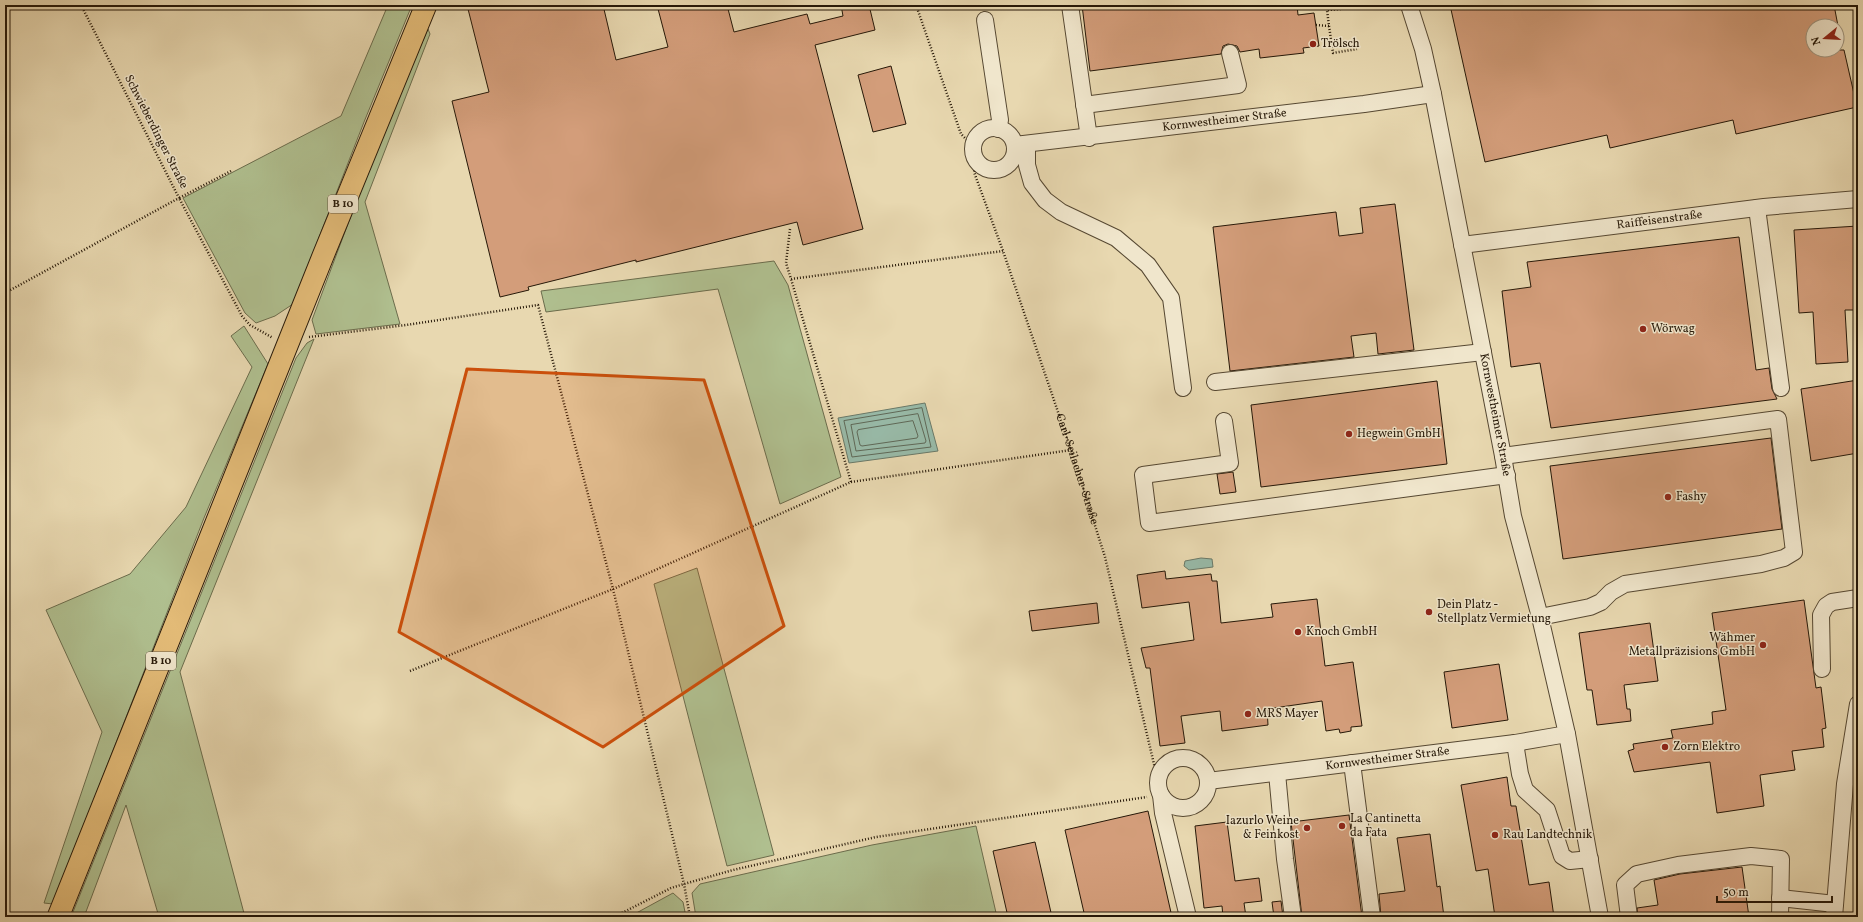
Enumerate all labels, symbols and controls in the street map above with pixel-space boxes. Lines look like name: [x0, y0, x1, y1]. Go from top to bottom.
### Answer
north arrow: [1805, 18, 1845, 58]
text: N: [1809, 35, 1825, 47]
place label: Trölsch: [1321, 36, 1360, 52]
marker: Trölsch: [1308, 39, 1318, 49]
street label: Schwieberdinger Straße: [120, 72, 192, 192]
street label: Kornwestheimer Straße: [1162, 105, 1288, 136]
road number: B 10: [328, 195, 358, 213]
street label: Raiffeisenstraße: [1616, 207, 1704, 233]
place label: Wörwag: [1651, 321, 1695, 337]
marker: Wörwag: [1638, 324, 1648, 334]
street label: Kornwestheimer Straße: [1475, 352, 1514, 478]
street label: Carl-Seilacher-Straße: [1051, 412, 1102, 527]
place label: Hegwein GmbH: [1357, 426, 1441, 442]
marker: Hegwein GmbH: [1344, 429, 1354, 439]
place label: Fashy: [1676, 489, 1707, 505]
marker: Fashy: [1663, 492, 1673, 502]
place label: Dein Platz - Stellplatz Vermietung: [1437, 597, 1551, 627]
marker: Dein Platz - Stellplatz Vermietung: [1424, 607, 1434, 617]
place label: Knoch GmbH: [1306, 624, 1377, 640]
marker: Knoch GmbH: [1293, 627, 1303, 637]
place label: Wähmer Metallpräzisions GmbH: [1629, 630, 1755, 660]
marker: Wähmer Metallpräzisions GmbH: [1758, 640, 1768, 650]
road number: B 10: [146, 652, 176, 670]
place label: MRS Mayer: [1256, 706, 1318, 722]
marker: MRS Mayer: [1243, 709, 1253, 719]
place label: Zorn Elektro: [1673, 739, 1740, 755]
marker: Zorn Elektro: [1660, 742, 1670, 752]
street label: Kornwestheimer Straße: [1325, 743, 1451, 774]
place label: La Cantinetta da Fata: [1350, 811, 1421, 841]
place label: Iazurlo Weine & Feinkost: [1226, 813, 1299, 843]
marker: La Cantinetta da Fata: [1337, 821, 1347, 831]
marker: Iazurlo Weine & Feinkost: [1302, 823, 1312, 833]
place label: Rau Landtechnik: [1503, 827, 1593, 843]
marker: Rau Landtechnik: [1490, 830, 1500, 840]
scale bar: [1717, 878, 1832, 904]
text: 50 m: [1723, 885, 1749, 901]

